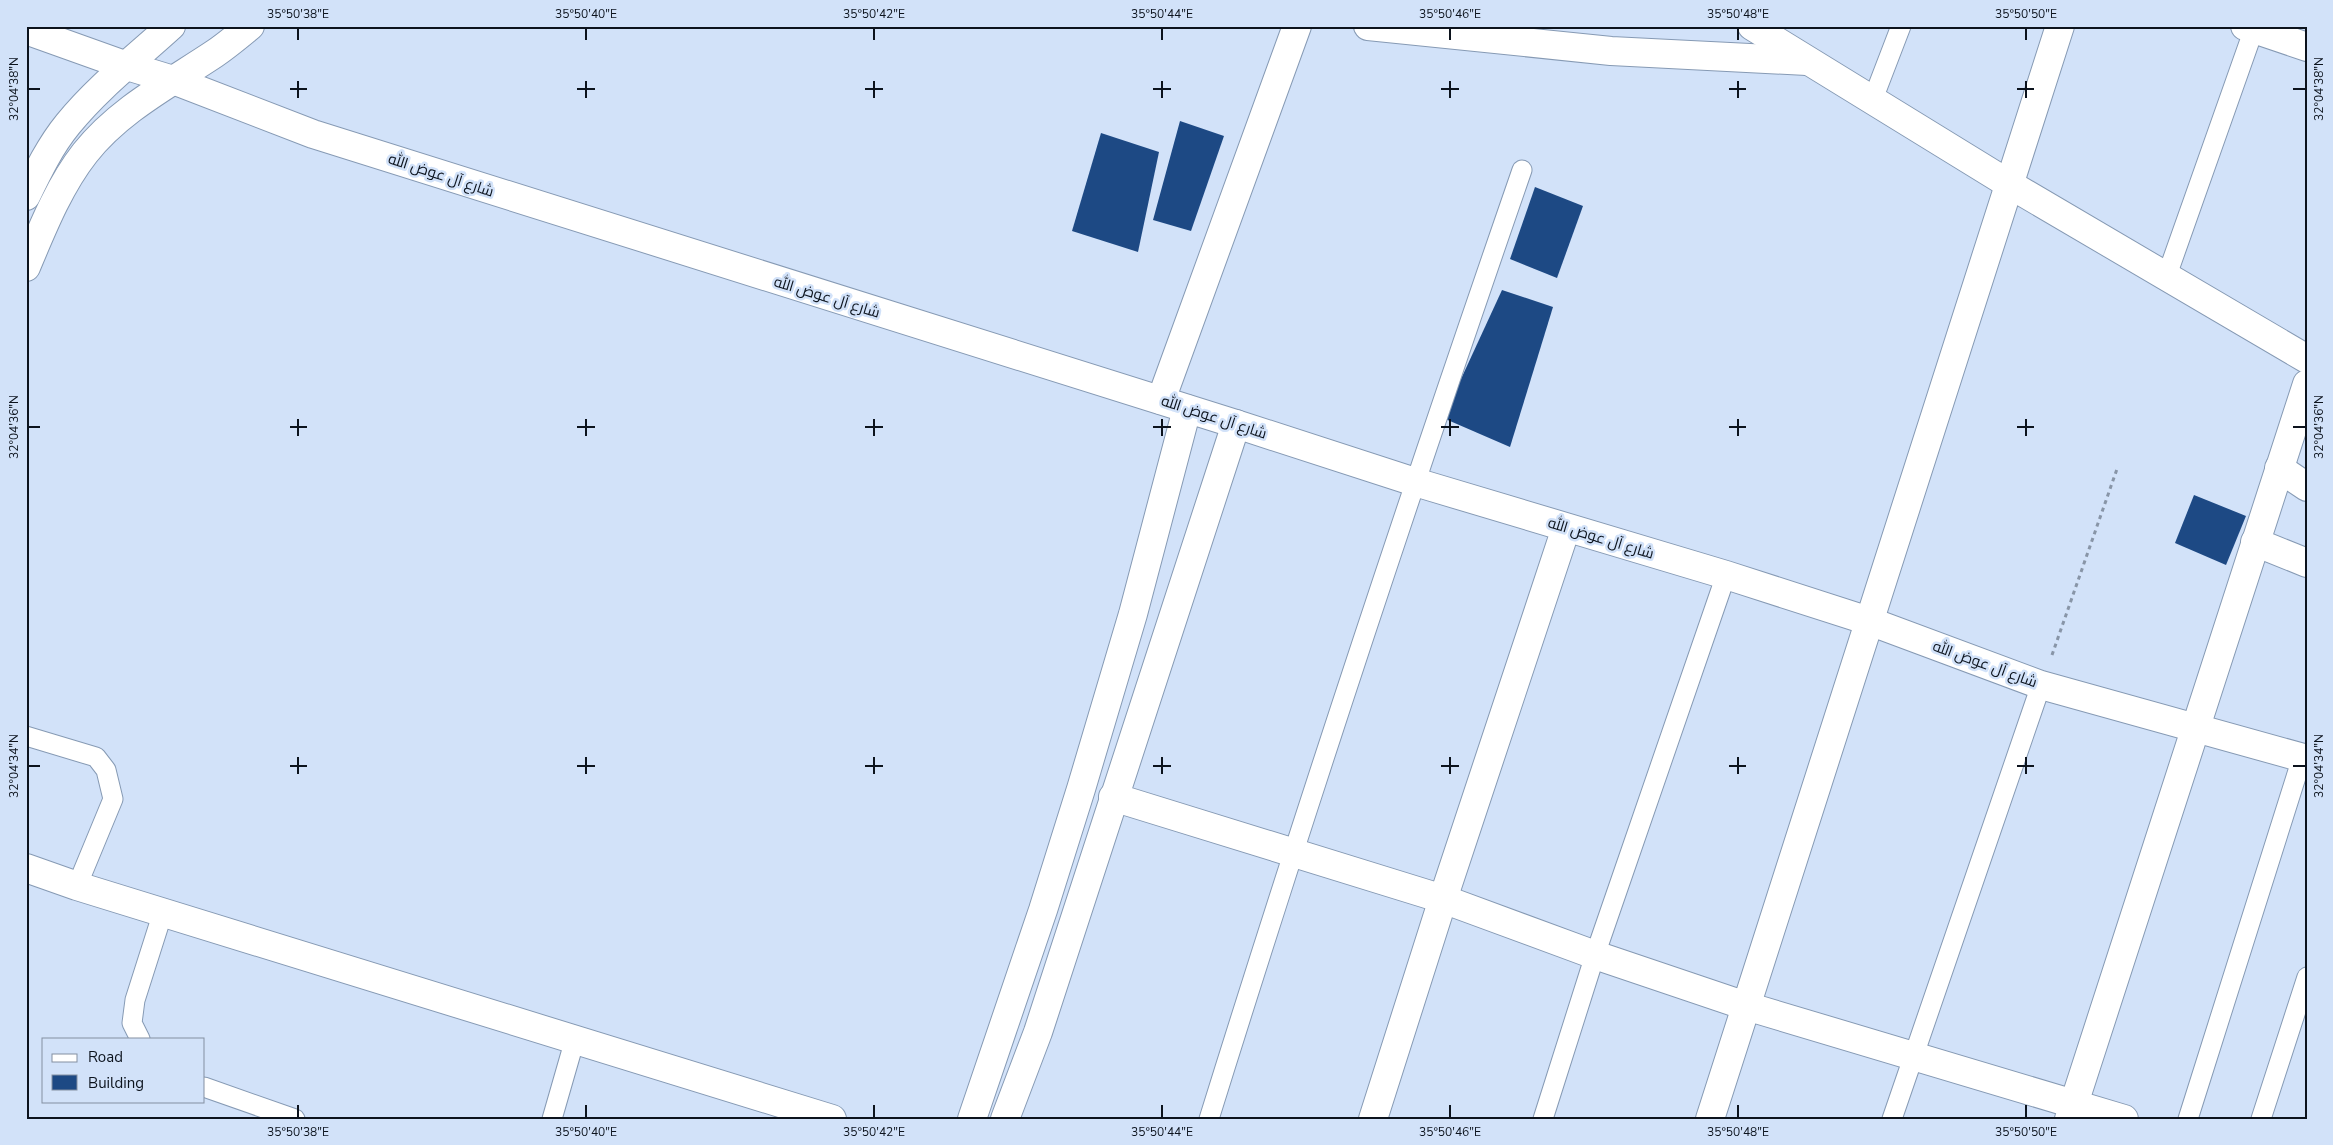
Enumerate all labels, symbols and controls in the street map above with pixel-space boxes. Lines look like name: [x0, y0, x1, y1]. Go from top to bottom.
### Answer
text: 35°50'38"E: [267, 6, 329, 22]
text: 35°50'40"E: [555, 6, 617, 22]
text: 35°50'42"E: [843, 6, 905, 22]
text: 35°50'44"E: [1131, 6, 1193, 22]
text: 35°50'46"E: [1419, 6, 1481, 22]
text: 35°50'48"E: [1707, 6, 1769, 22]
text: 35°50'50"E: [1995, 6, 2057, 22]
text: 32°04'38"N: [6, 57, 22, 121]
text: 32°04'38"N: [2311, 57, 2327, 121]
street label: شارع آل عوض الله: [385, 149, 496, 202]
street label: شارع آل عوض الله: [771, 271, 882, 324]
street label: شارع آل عوض الله: [1158, 391, 1269, 444]
text: 32°04'36"N: [6, 395, 22, 459]
text: 32°04'36"N: [2311, 395, 2327, 459]
street label: شارع آل عوض الله: [1545, 512, 1656, 565]
street label: شارع آل عوض الله: [1930, 636, 2040, 693]
text: 32°04'34"N: [6, 734, 22, 798]
text: 32°04'34"N: [2311, 734, 2327, 798]
legend: [42, 1038, 205, 1102]
text: Road: [88, 1047, 123, 1067]
text: Building: [88, 1073, 144, 1093]
text: 35°50'38"E: [267, 1124, 329, 1140]
text: 35°50'40"E: [555, 1124, 617, 1140]
text: 35°50'42"E: [843, 1124, 905, 1140]
text: 35°50'44"E: [1131, 1124, 1193, 1140]
text: 35°50'46"E: [1419, 1124, 1481, 1140]
text: 35°50'48"E: [1707, 1124, 1769, 1140]
text: 35°50'50"E: [1995, 1124, 2057, 1140]

